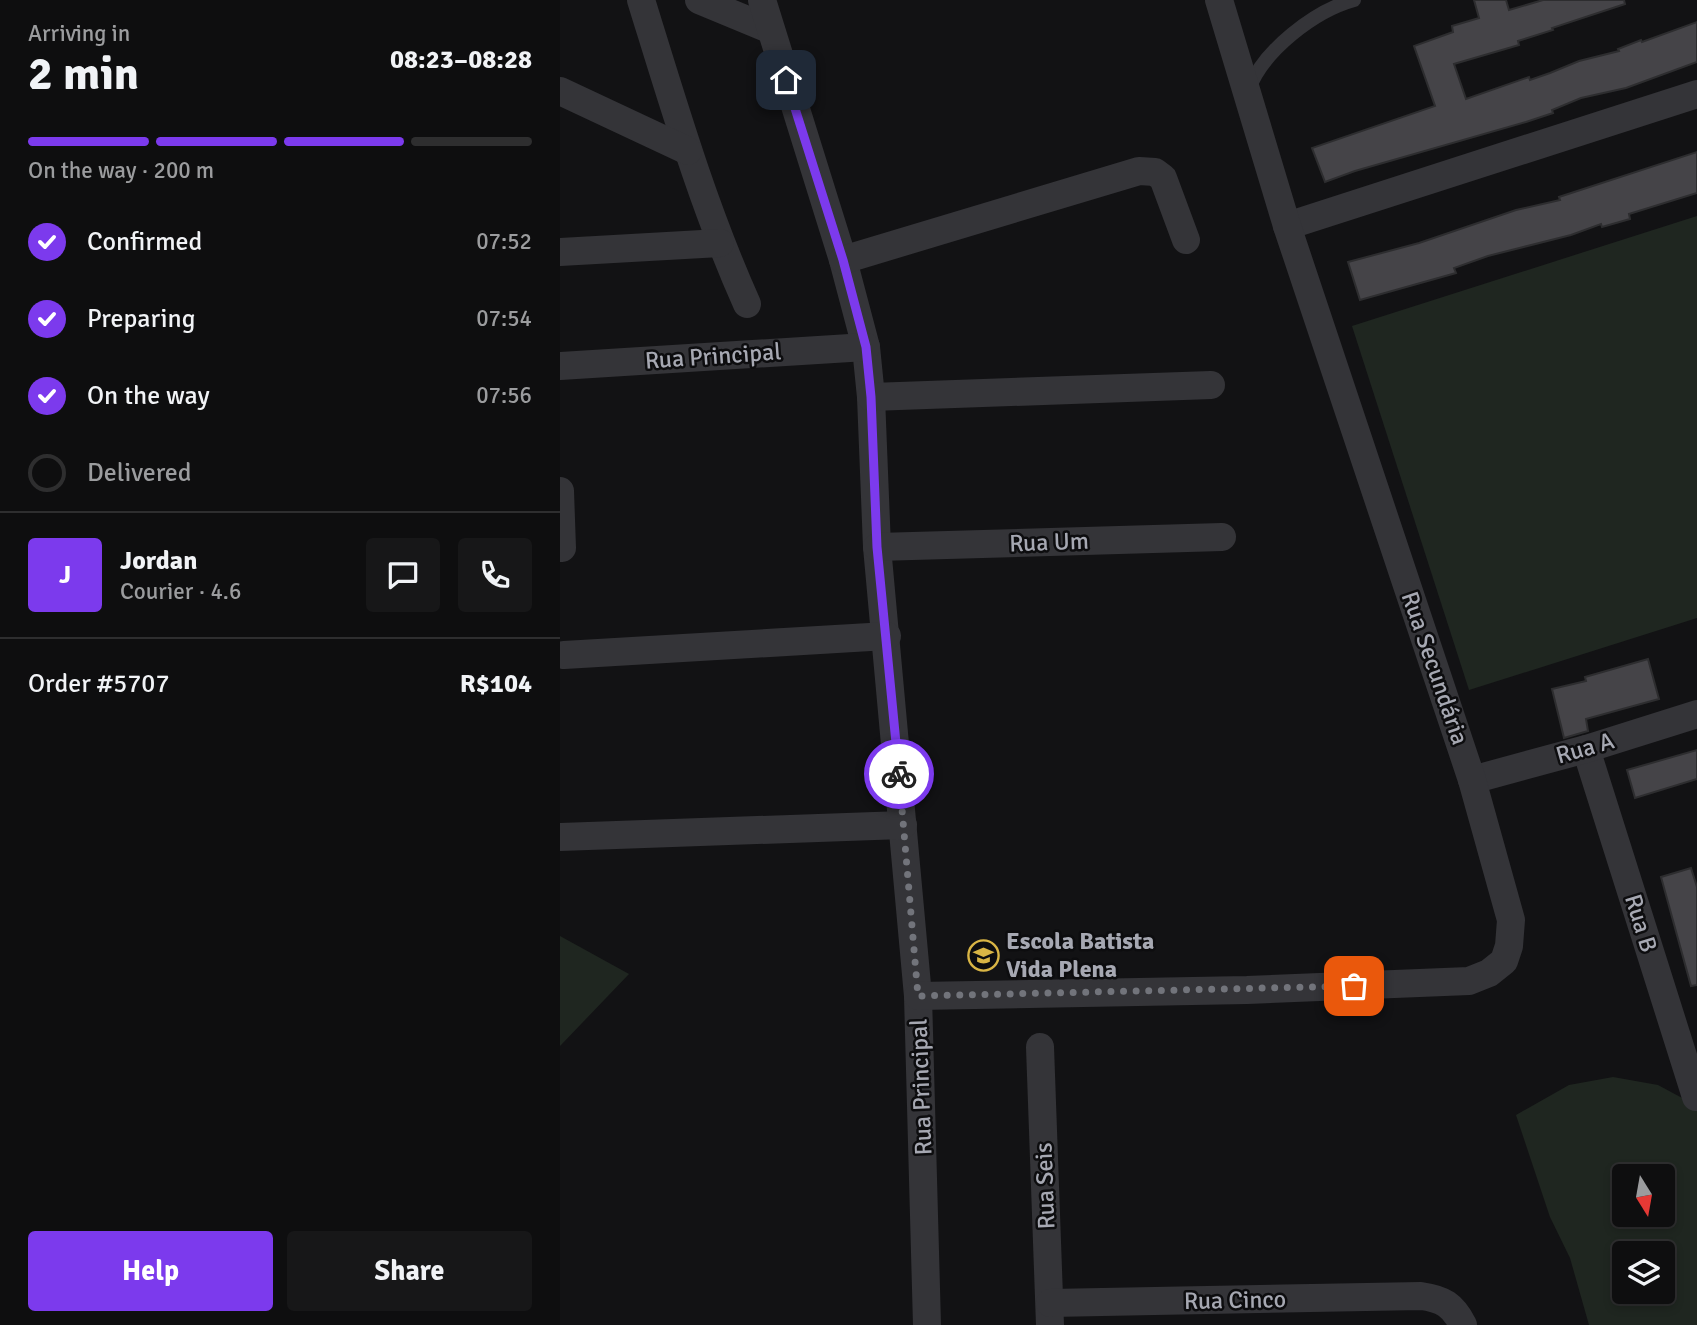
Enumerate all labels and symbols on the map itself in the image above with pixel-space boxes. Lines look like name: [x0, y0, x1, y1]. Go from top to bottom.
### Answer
pin: [756, 50, 816, 110]
street label: Rua Principal: [644, 336, 782, 376]
street label: Rua Um: [1009, 526, 1089, 558]
street label: Rua Secundária: [1395, 587, 1475, 749]
street label: Rua A: [1552, 725, 1618, 771]
courier: [864, 739, 934, 809]
street label: Rua B: [1618, 890, 1664, 956]
place label: Escola Batista Vida Plena: [1006, 926, 1154, 984]
school or university icon: Escola Batista Vida Plena: [966, 938, 1000, 972]
pin: [1324, 956, 1384, 1016]
street label: Rua Principal: [904, 1018, 938, 1156]
street label: Rua Seis: [1028, 1142, 1062, 1230]
north arrow: [1612, 1164, 1675, 1227]
street label: Rua Cinco: [1184, 1284, 1286, 1316]

